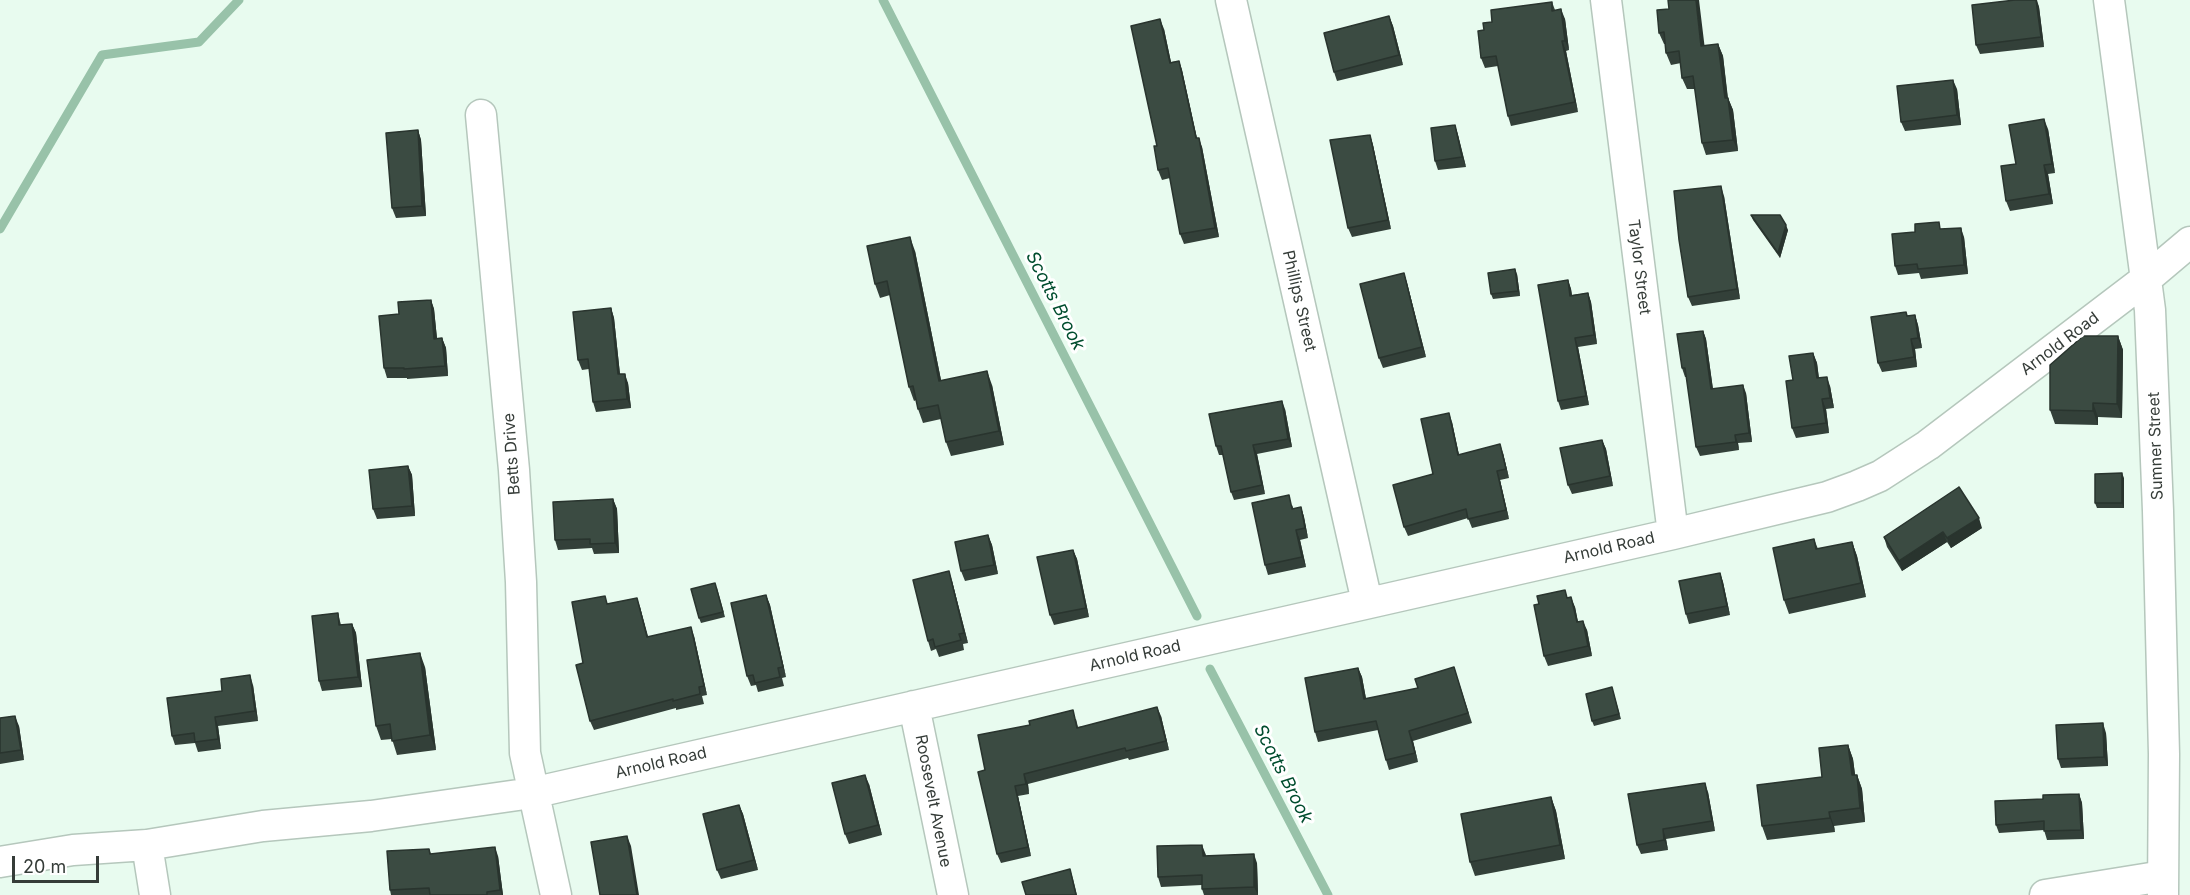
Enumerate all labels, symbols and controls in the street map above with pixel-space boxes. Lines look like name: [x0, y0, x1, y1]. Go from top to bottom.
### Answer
street label: Taylor Street: [1624, 218, 1654, 316]
water label: Scotts Brook: [1021, 248, 1089, 354]
street label: Phillips Street: [1278, 249, 1320, 353]
street label: Arnold Road: [2017, 308, 2103, 380]
street label: Sumner Street: [2145, 392, 2167, 500]
street label: Betts Drive: [500, 412, 524, 496]
street label: Arnold Road: [1561, 528, 1657, 568]
street label: Arnold Road: [1087, 636, 1183, 676]
water label: Scotts Brook: [1249, 721, 1317, 827]
street label: Roosevelt Avenue: [911, 733, 955, 869]
street label: Arnold Road: [613, 743, 709, 783]
scale bar: [15, 844, 102, 882]
text: 20 m: [23, 856, 66, 877]

